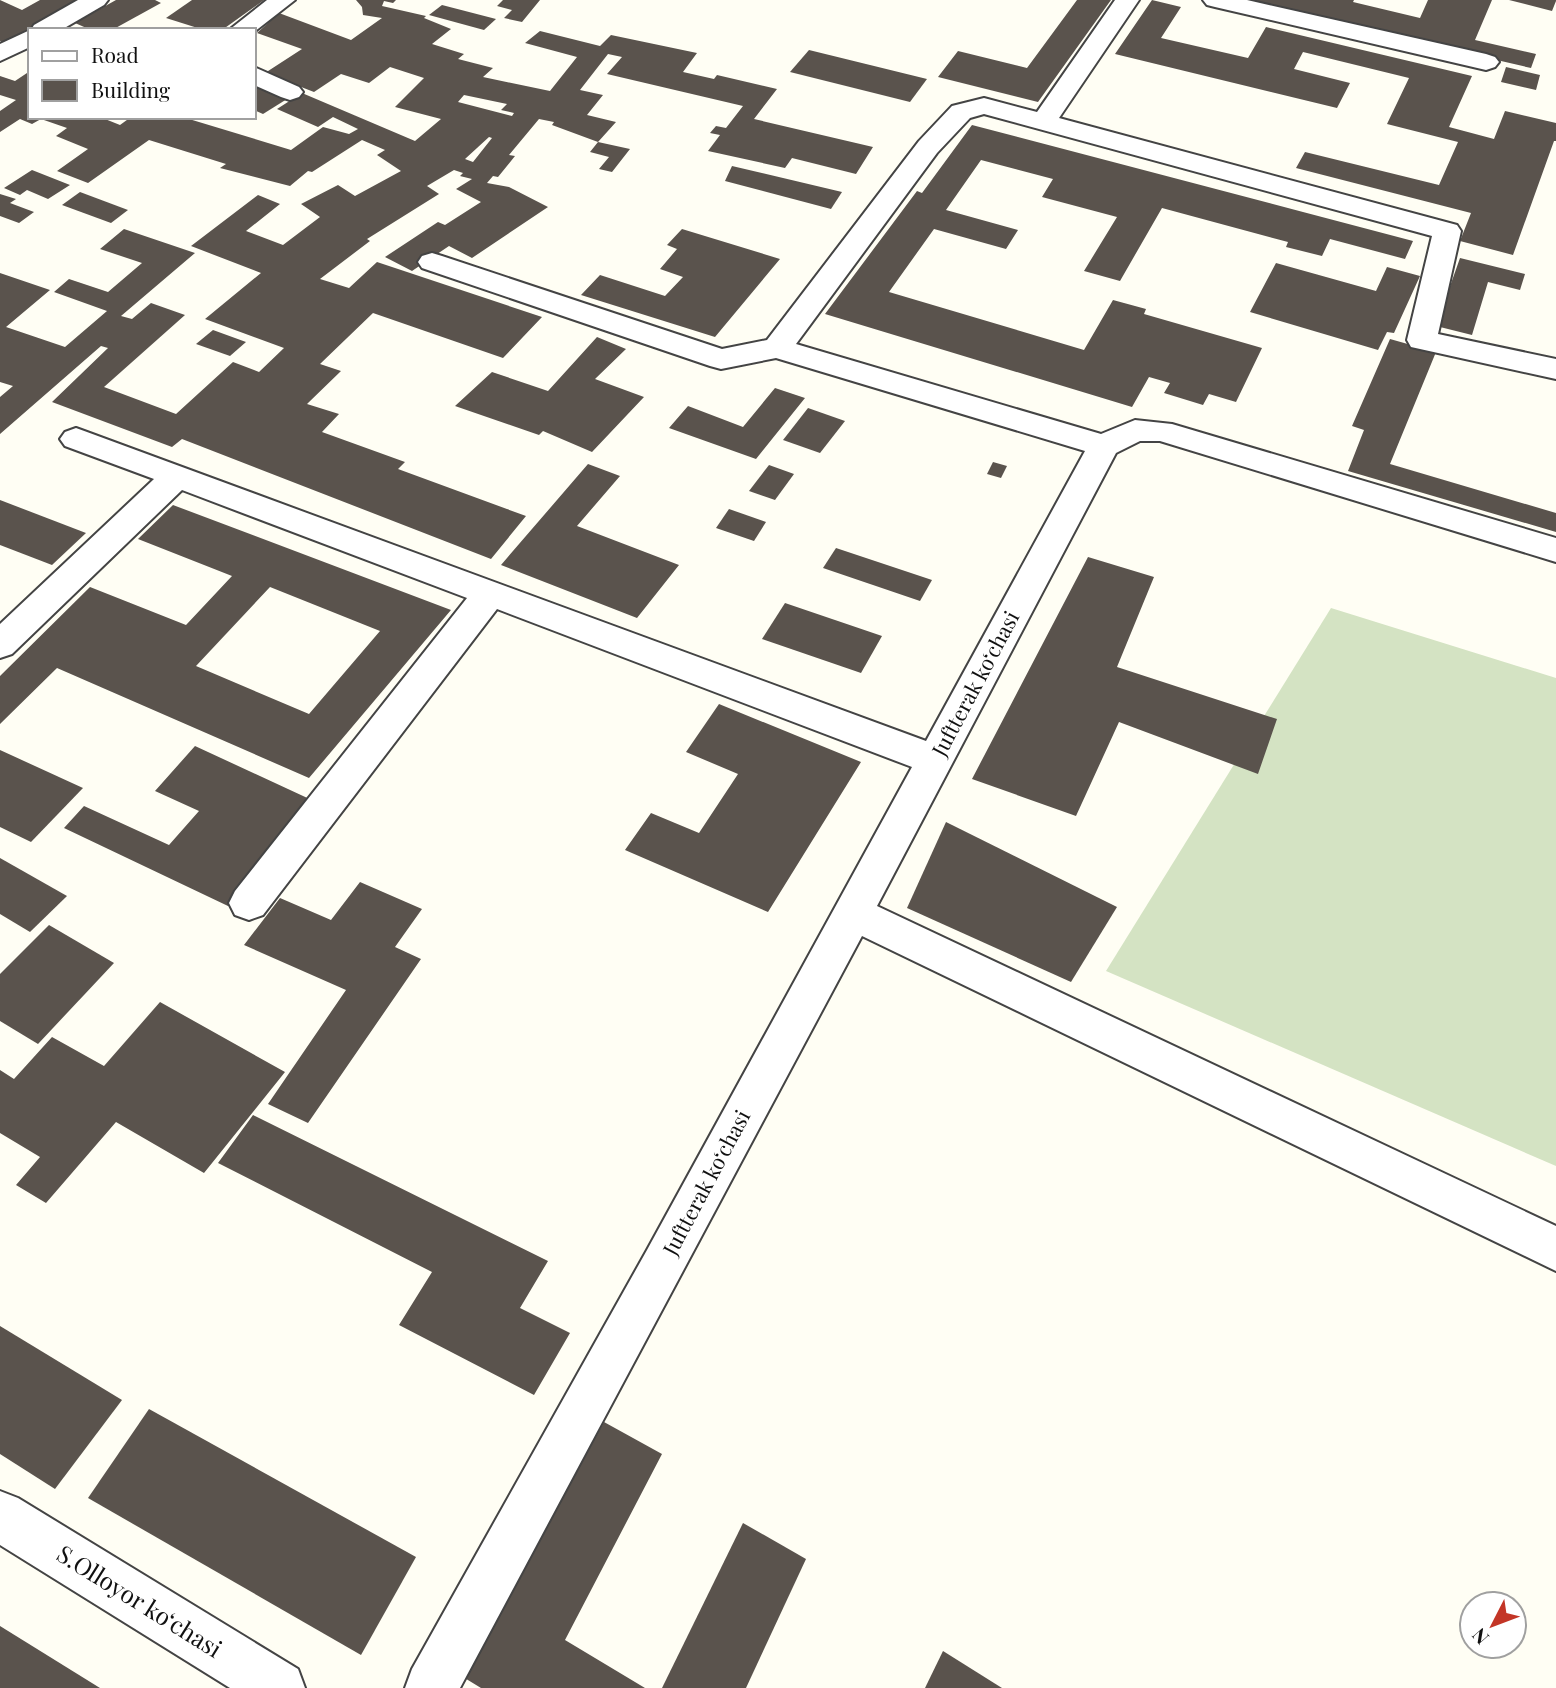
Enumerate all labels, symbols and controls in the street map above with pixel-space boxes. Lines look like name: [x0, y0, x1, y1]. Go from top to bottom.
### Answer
legend: [28, 28, 256, 119]
text: Road: [91, 40, 139, 68]
text: Building: [91, 75, 170, 103]
street label: Juftterak koʻchasi: [924, 606, 1024, 761]
street label: Juftterak koʻchasi: [655, 1105, 755, 1260]
street label: S.Olloyor koʻchasi: [52, 1537, 228, 1664]
north arrow: [1458, 1590, 1528, 1660]
text: N: [1465, 1623, 1494, 1651]

